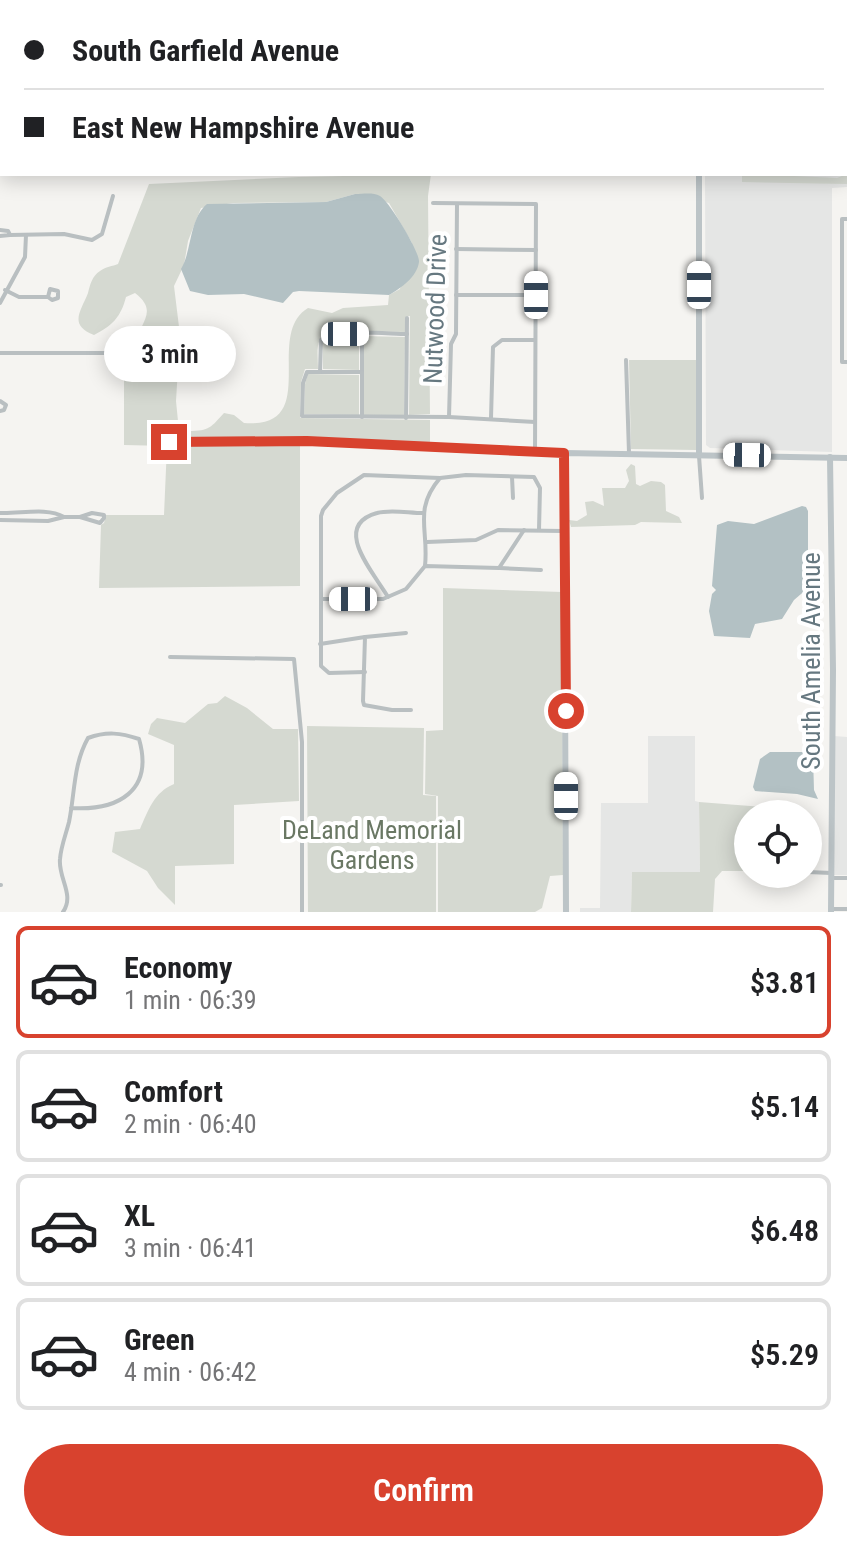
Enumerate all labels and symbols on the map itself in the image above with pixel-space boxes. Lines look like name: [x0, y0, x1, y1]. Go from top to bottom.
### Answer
street label: Nutwood Drive: [417, 233, 453, 385]
car: [687, 261, 711, 309]
car: [524, 271, 548, 319]
car: [321, 322, 369, 346]
callout: 3 min: [103, 326, 235, 382]
route end: [151, 424, 187, 460]
car: [723, 443, 771, 467]
street label: South Amelia Avenue: [796, 552, 826, 770]
car: [329, 587, 377, 611]
route start: [548, 693, 584, 729]
car: [554, 772, 578, 820]
park label: DeLand Memorial Gardens: [282, 815, 462, 875]

